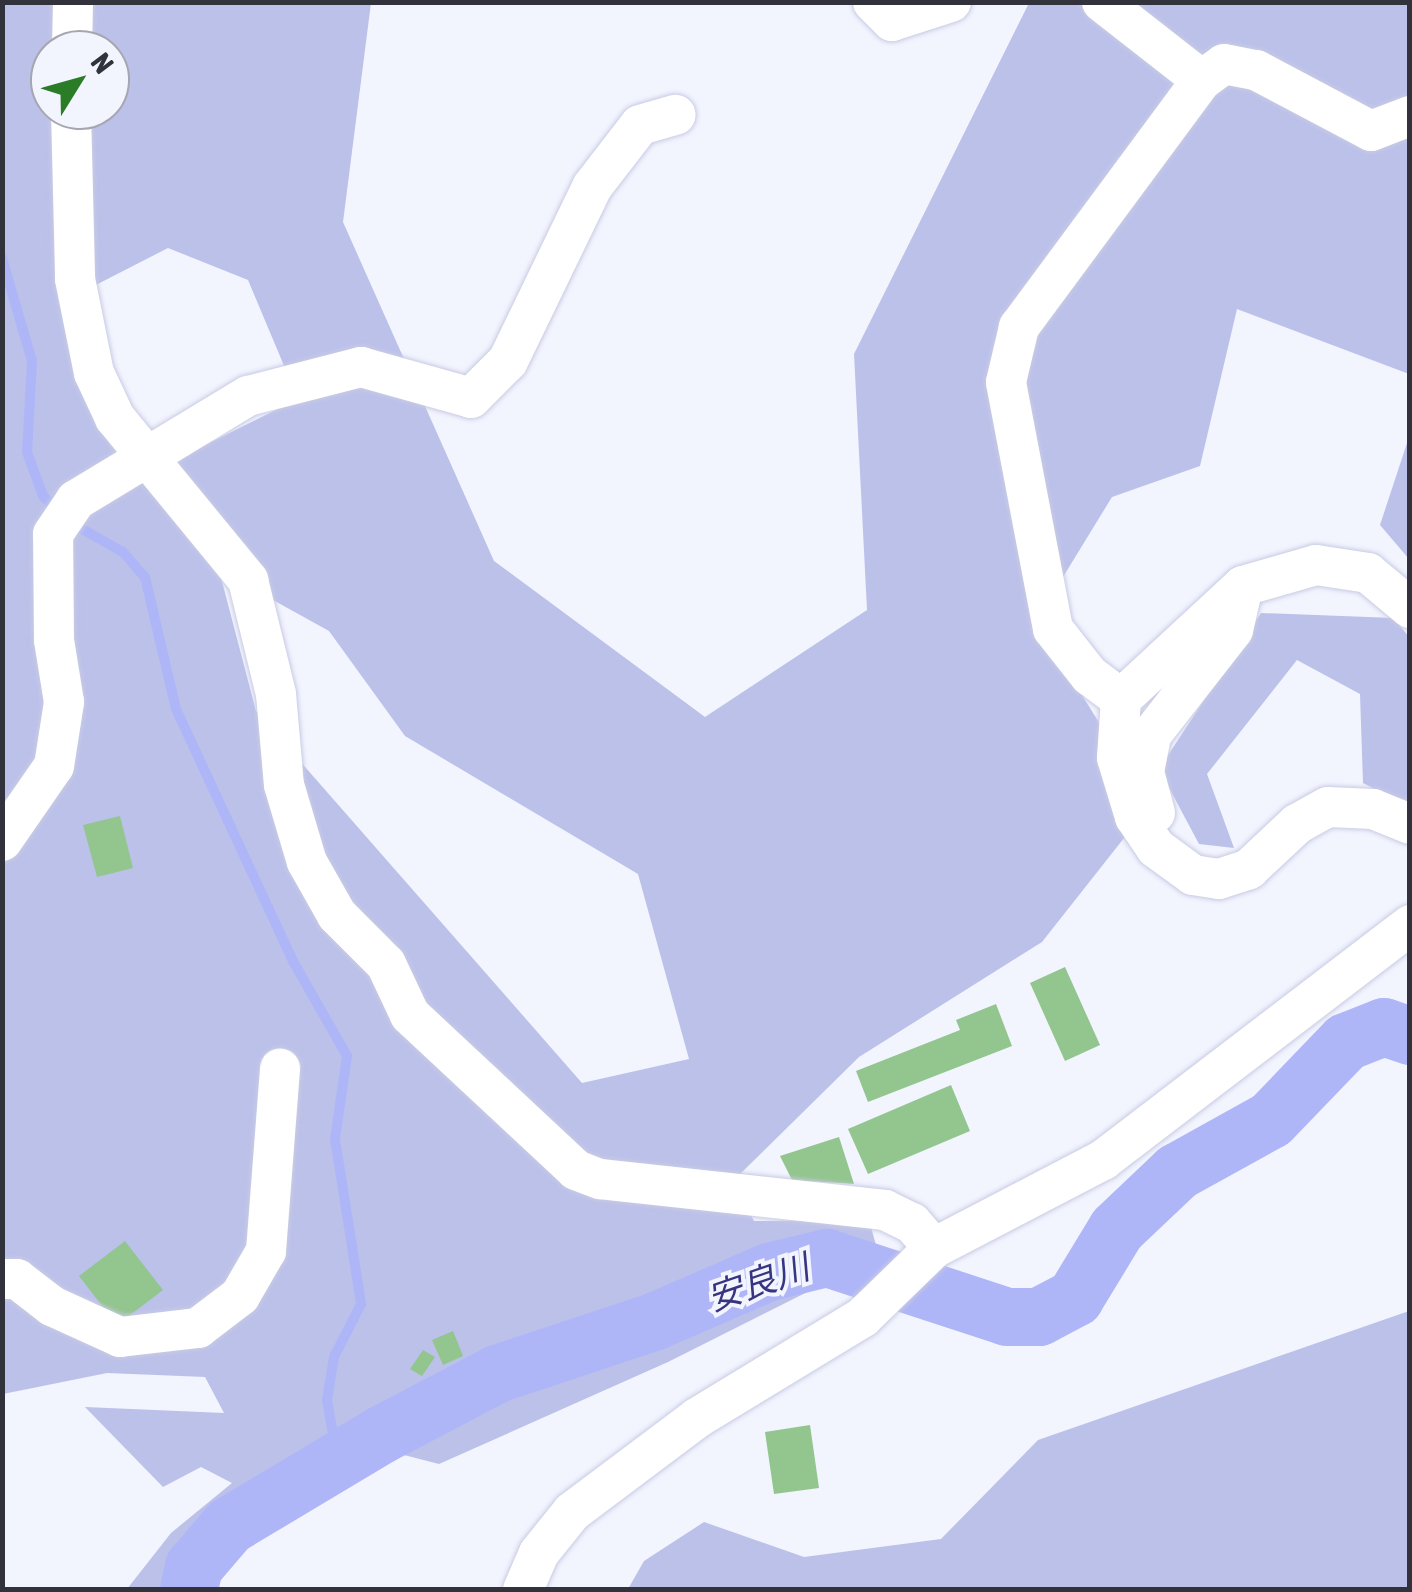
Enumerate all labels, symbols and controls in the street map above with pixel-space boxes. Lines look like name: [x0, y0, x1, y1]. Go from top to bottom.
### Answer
north arrow: [30, 30, 130, 130]
text: N: [85, 47, 120, 79]
water label: 安良川: [702, 1245, 814, 1319]

